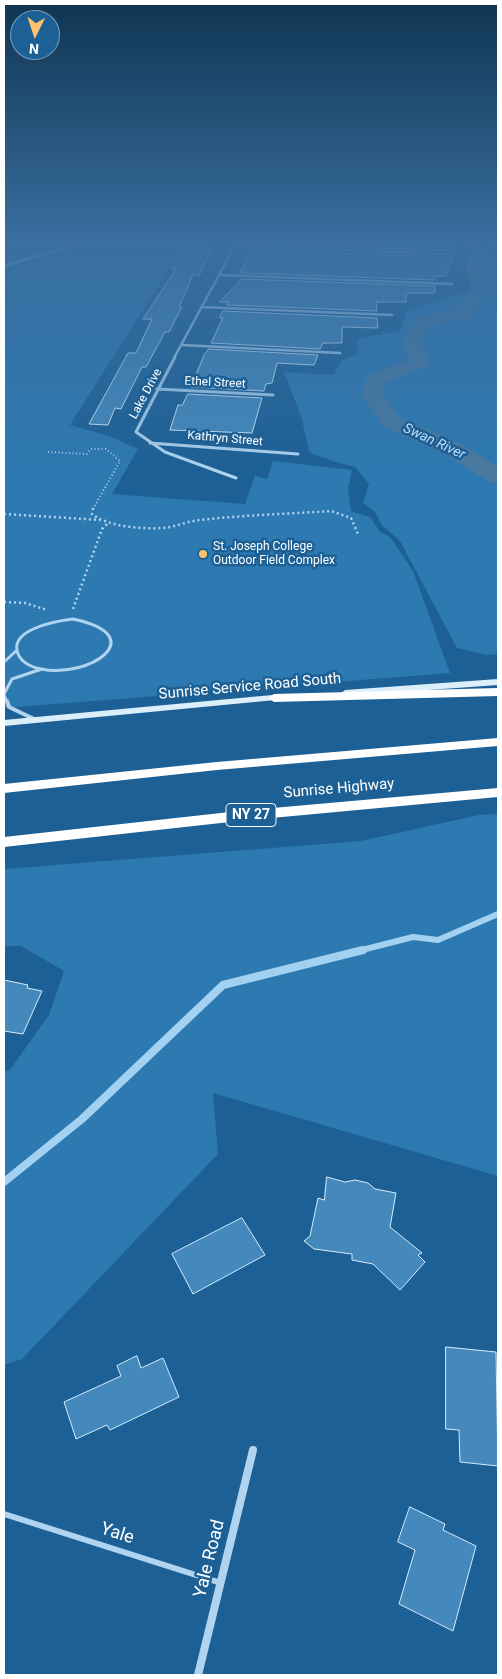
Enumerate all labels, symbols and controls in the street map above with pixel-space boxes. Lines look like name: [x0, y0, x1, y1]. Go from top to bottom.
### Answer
north arrow: [10, 10, 60, 60]
text: N: [29, 41, 40, 57]
street label: Lake Drive: [127, 366, 165, 422]
street label: Ethel Street: [184, 374, 246, 392]
water label: Swan River: [400, 420, 468, 464]
street label: Kathryn Street: [187, 429, 263, 449]
place label: St. Joseph College Outdoor Field Complex: [213, 540, 335, 568]
marker: St. Joseph College Outdoor Field Complex: [197, 548, 209, 560]
street label: Sunrise Service Road South: [158, 670, 342, 704]
street label: Sunrise Highway: [283, 775, 395, 803]
road number: NY 27: [226, 804, 276, 826]
street label: Yale: [98, 1518, 136, 1550]
street label: Yale Road: [190, 1518, 230, 1600]

